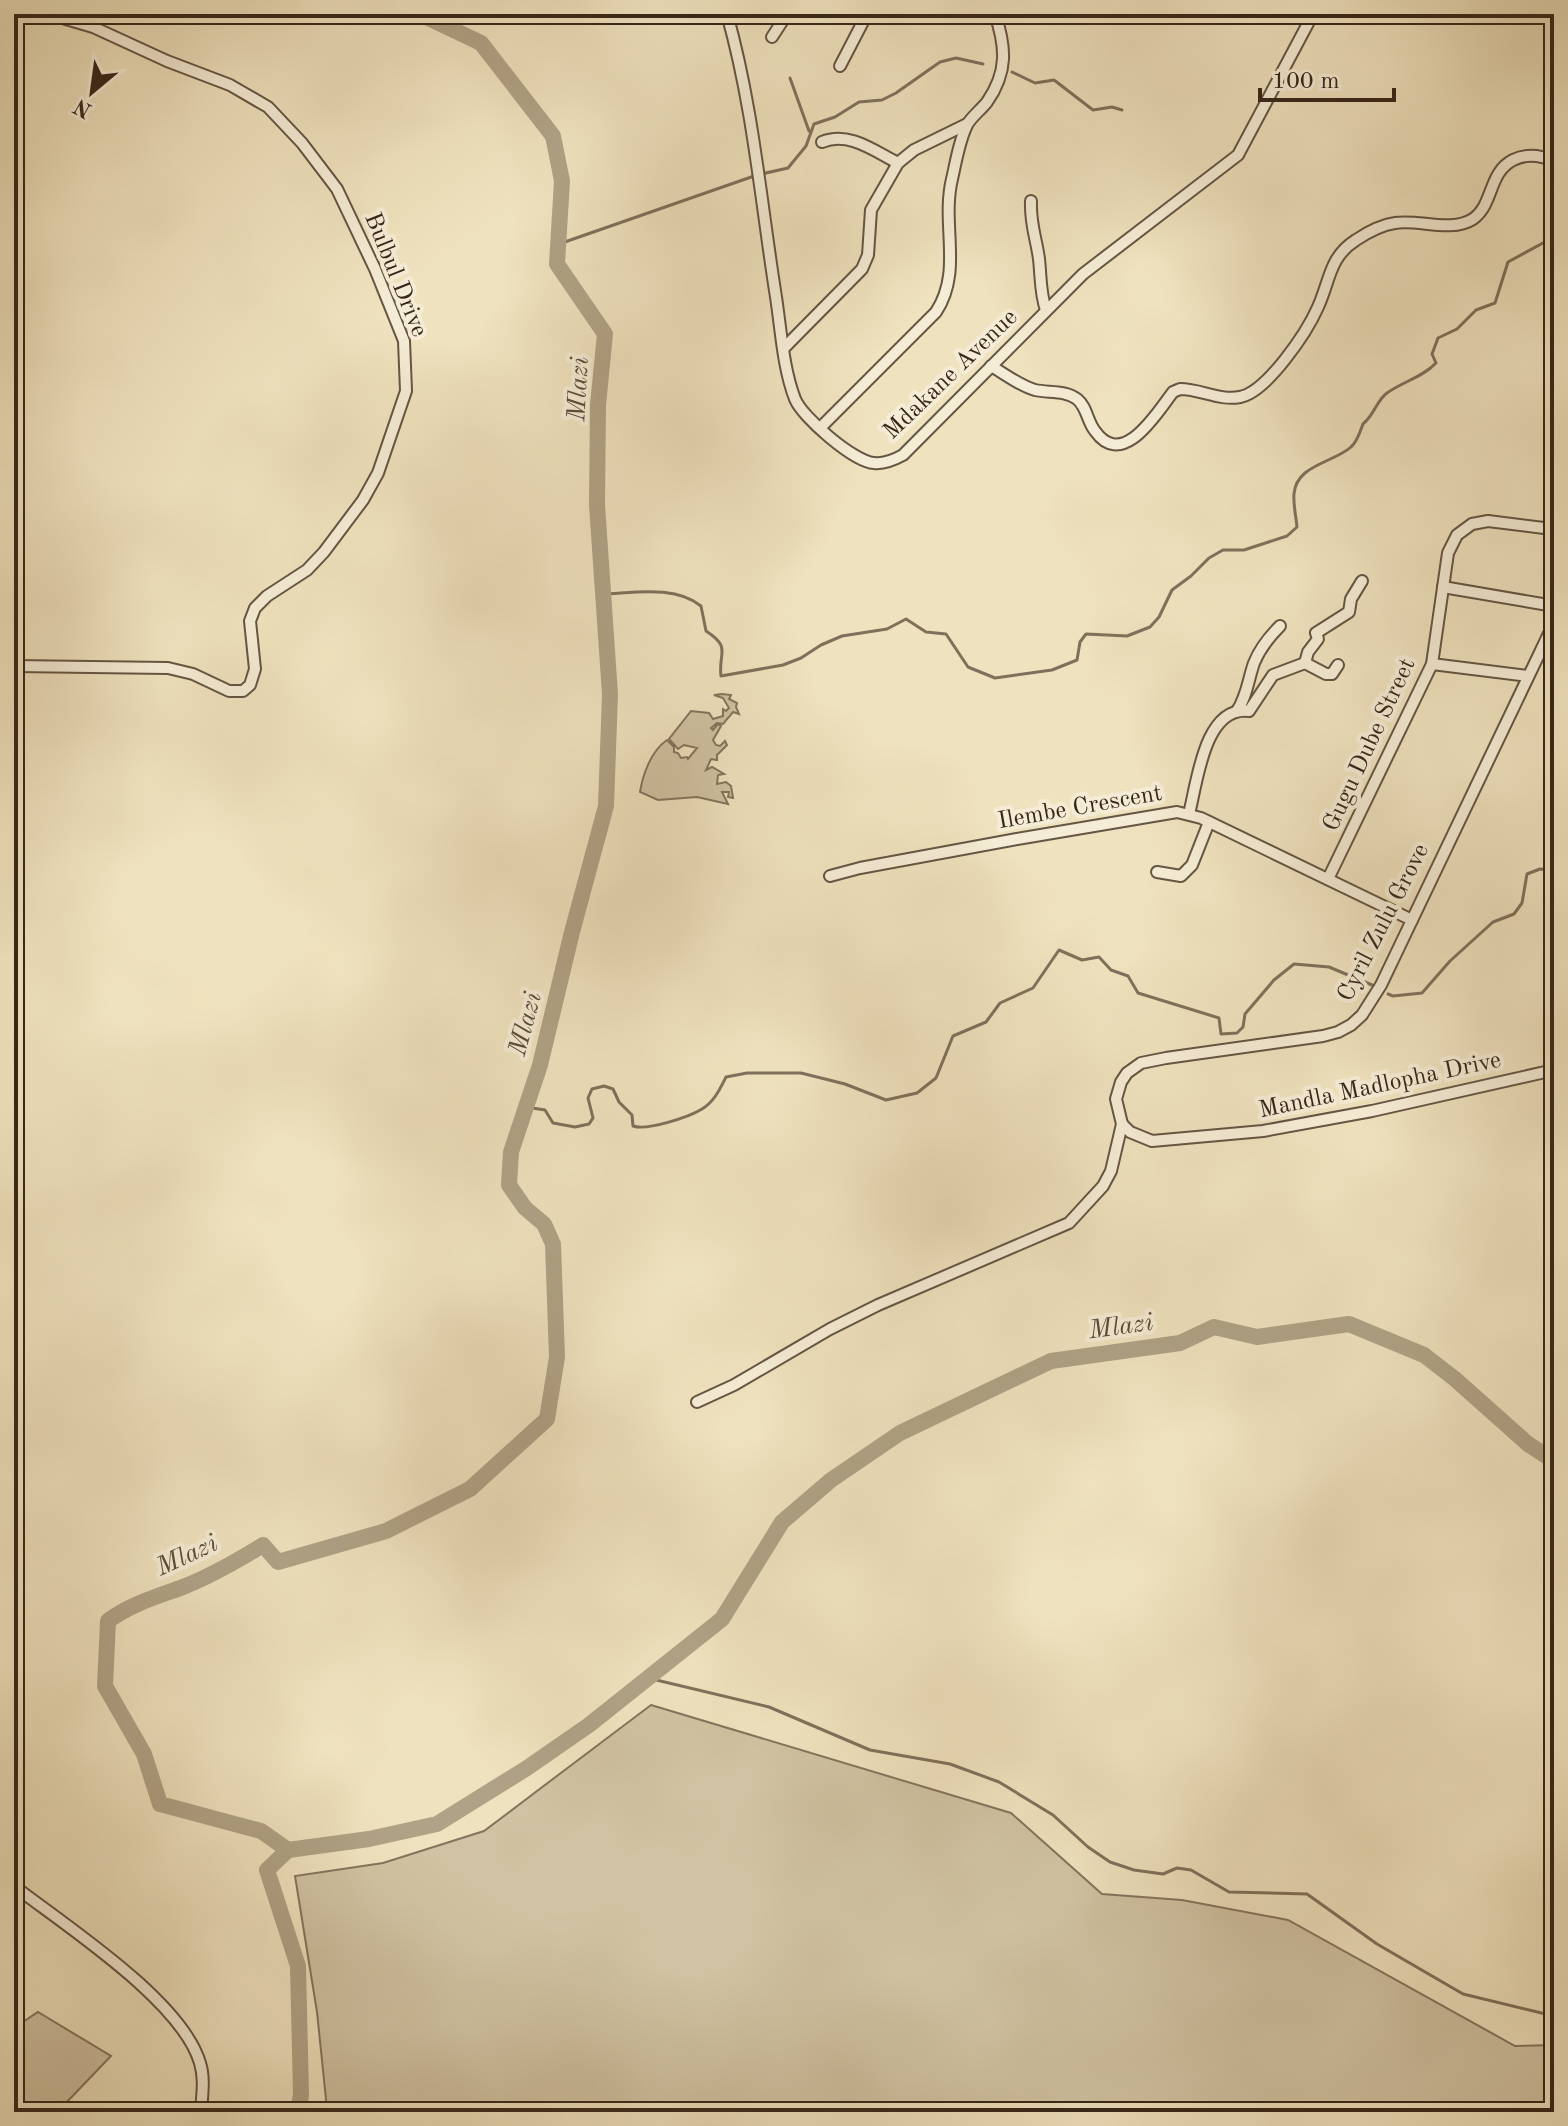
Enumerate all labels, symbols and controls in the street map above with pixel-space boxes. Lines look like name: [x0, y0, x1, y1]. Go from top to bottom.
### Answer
north arrow: [52, 52, 132, 132]
scale bar: [1260, 52, 1394, 102]
text: 100 m: [1272, 70, 1340, 94]
text: N: [70, 94, 96, 121]
street label: Bulbul Drive: [359, 209, 431, 341]
street label: Mdakane Avenue: [879, 305, 1023, 445]
water label: Mlazi: [564, 356, 594, 423]
street label: Gugu Dube Street: [1319, 655, 1421, 835]
street label: Ilembe Crescent: [996, 782, 1164, 834]
street label: Cyril Zulu Grove: [1334, 840, 1434, 1006]
water label: Mlazi: [505, 989, 547, 1060]
street label: Mandla Madlopha Drive: [1257, 1049, 1503, 1123]
water label: Mlazi: [1086, 1310, 1155, 1345]
water label: Mlazi: [151, 1530, 222, 1582]

